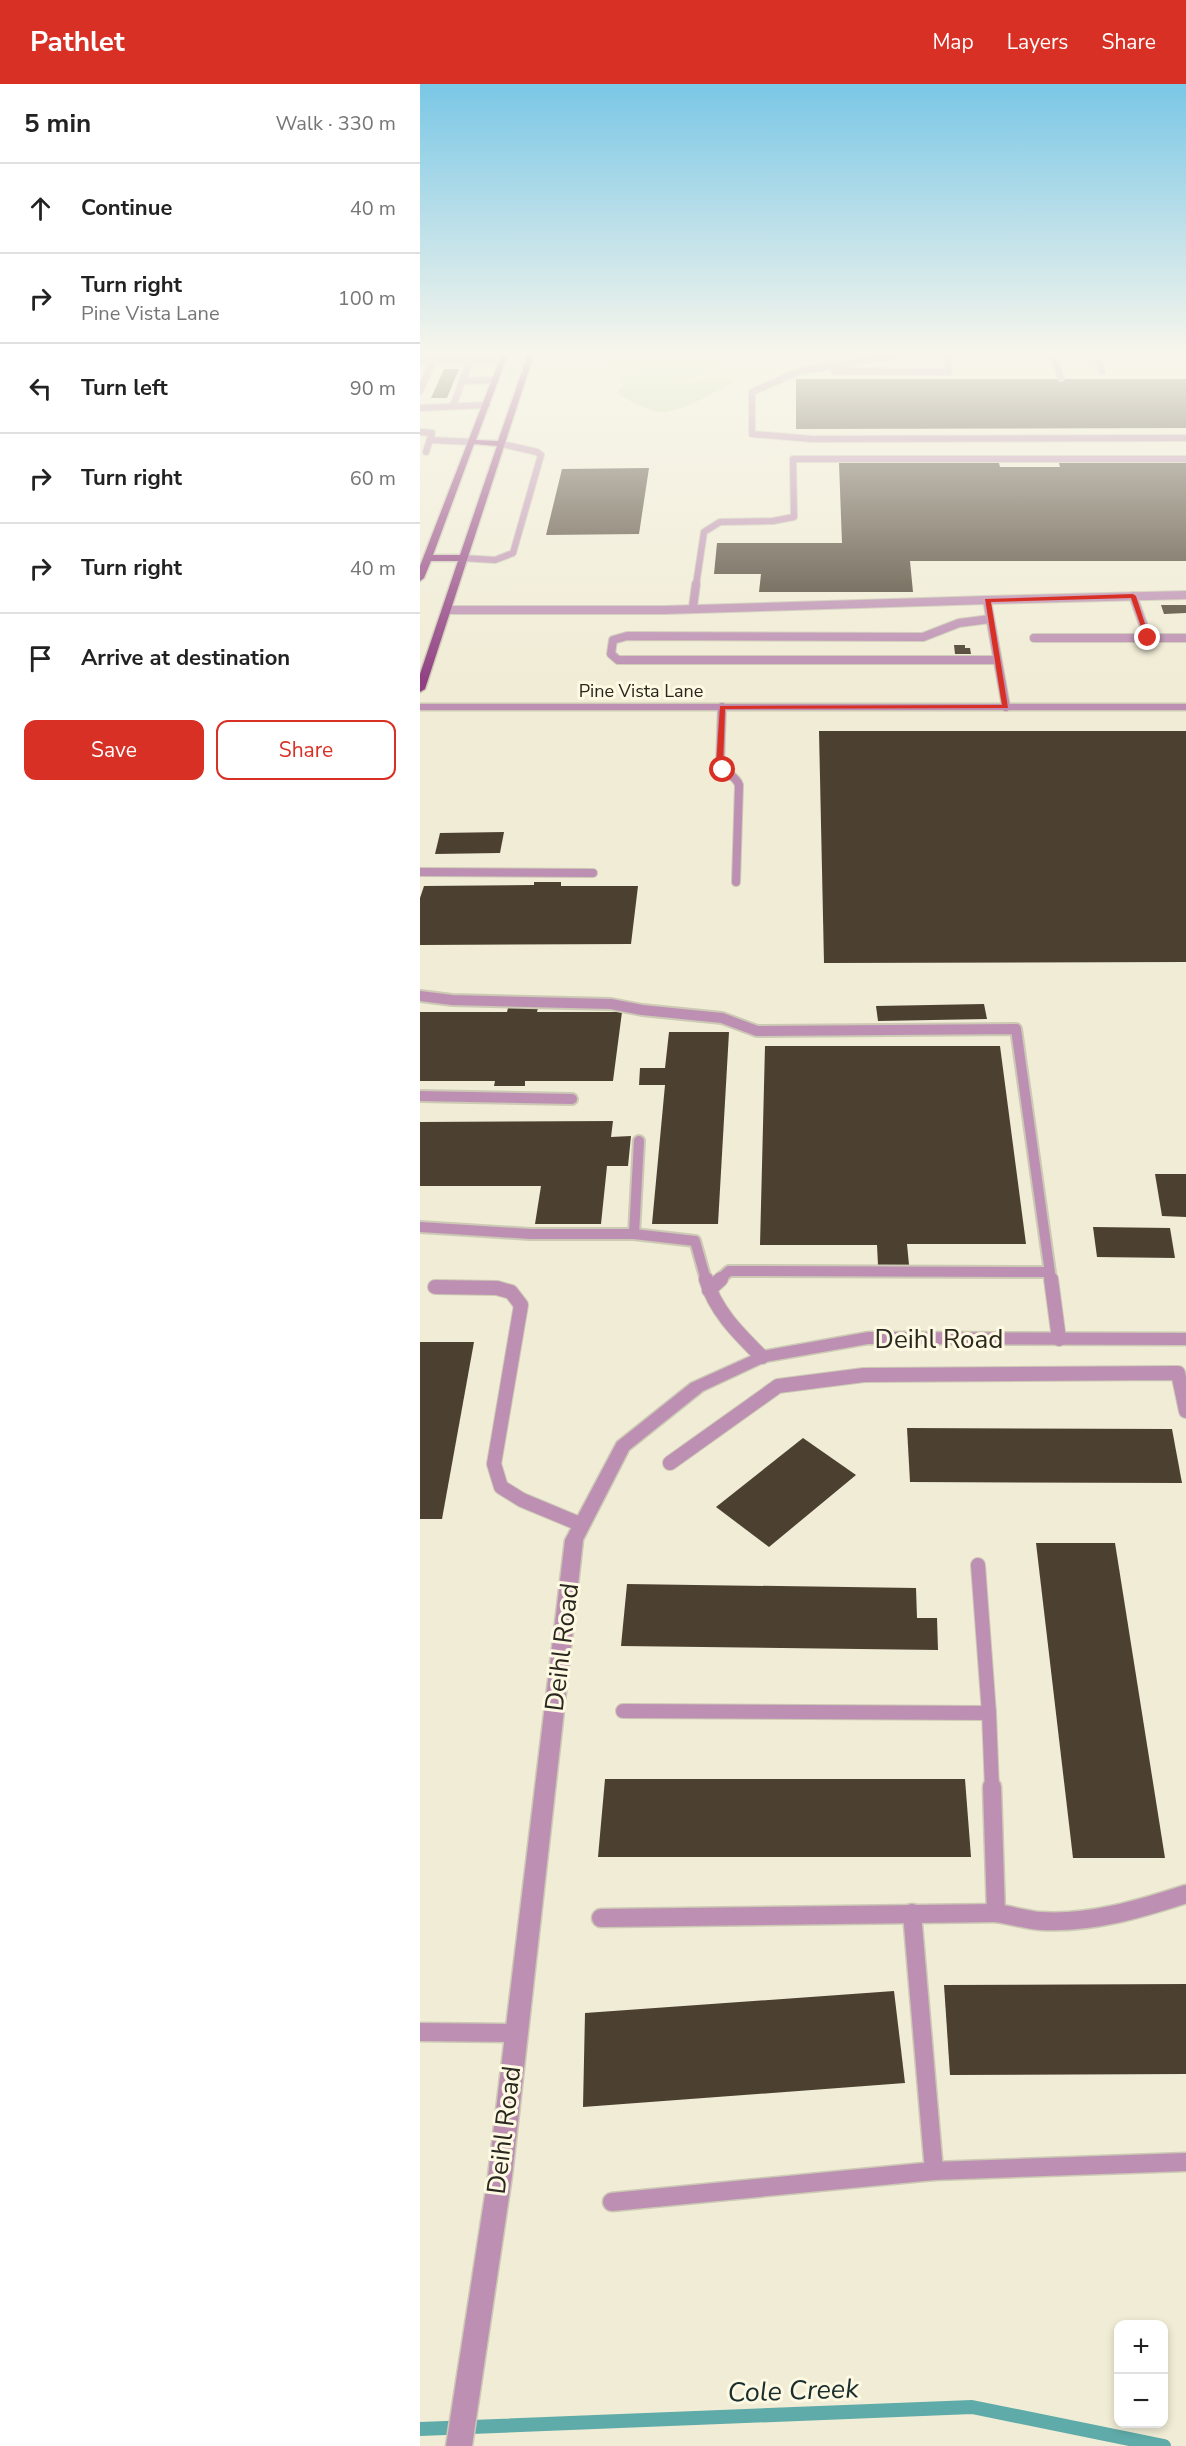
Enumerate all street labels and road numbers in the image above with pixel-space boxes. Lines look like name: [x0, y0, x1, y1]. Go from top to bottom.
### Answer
street label: Pine Vista Lane: [579, 679, 703, 703]
street label: Deihl Road: [875, 1322, 1003, 1357]
street label: Deihl Road: [537, 1581, 587, 1713]
street label: Deihl Road: [479, 2064, 529, 2196]

